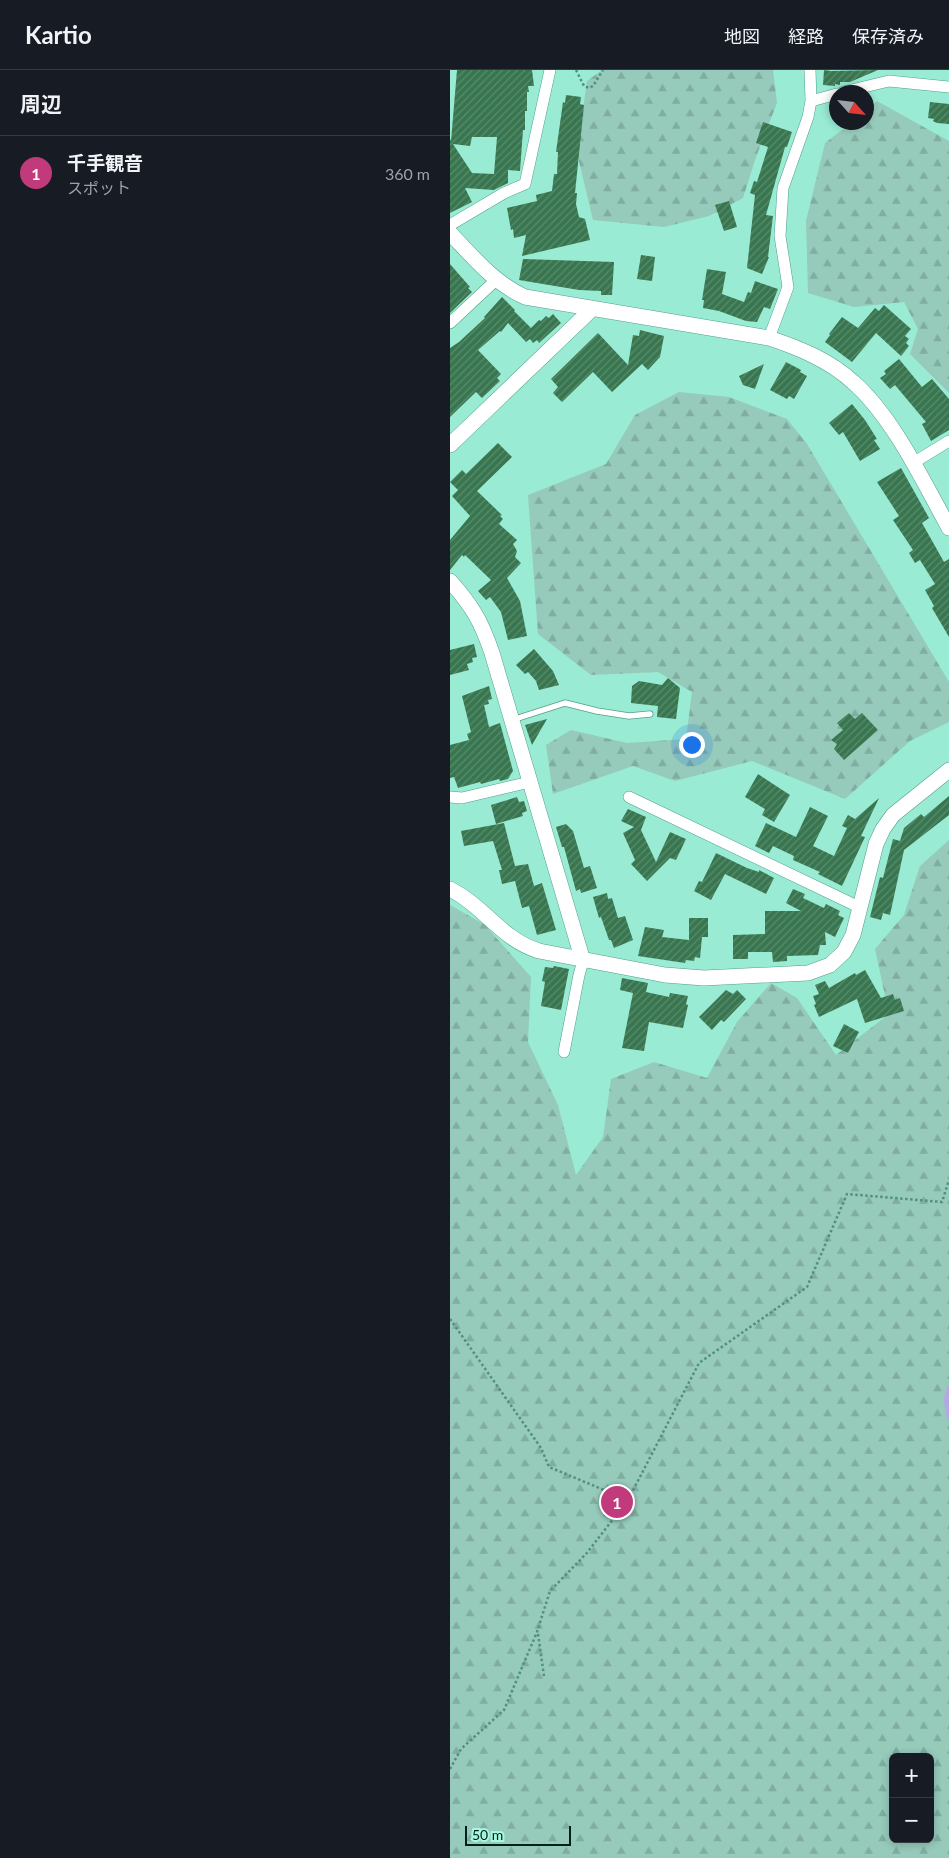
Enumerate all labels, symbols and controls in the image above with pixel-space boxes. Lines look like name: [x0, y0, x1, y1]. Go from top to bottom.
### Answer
text: Kartio: [25, 20, 92, 49]
text: 地図: [724, 25, 760, 47]
text: 経路: [788, 25, 824, 47]
text: 保存済み: [852, 25, 924, 47]
north arrow: [829, 85, 874, 130]
text: 周辺: [20, 91, 62, 116]
text: 千手観音: [67, 151, 143, 174]
text: 1: [31, 164, 41, 183]
text: 360 m: [385, 164, 430, 183]
text: スポット: [67, 178, 131, 197]
your location: [679, 732, 705, 758]
pin: 1: [601, 1483, 633, 1521]
map controls: [889, 1753, 934, 1843]
button: +: [889, 1753, 934, 1798]
button: −: [889, 1798, 934, 1843]
scale bar: [465, 1823, 571, 1846]
text: 50 m: [472, 1826, 503, 1843]

